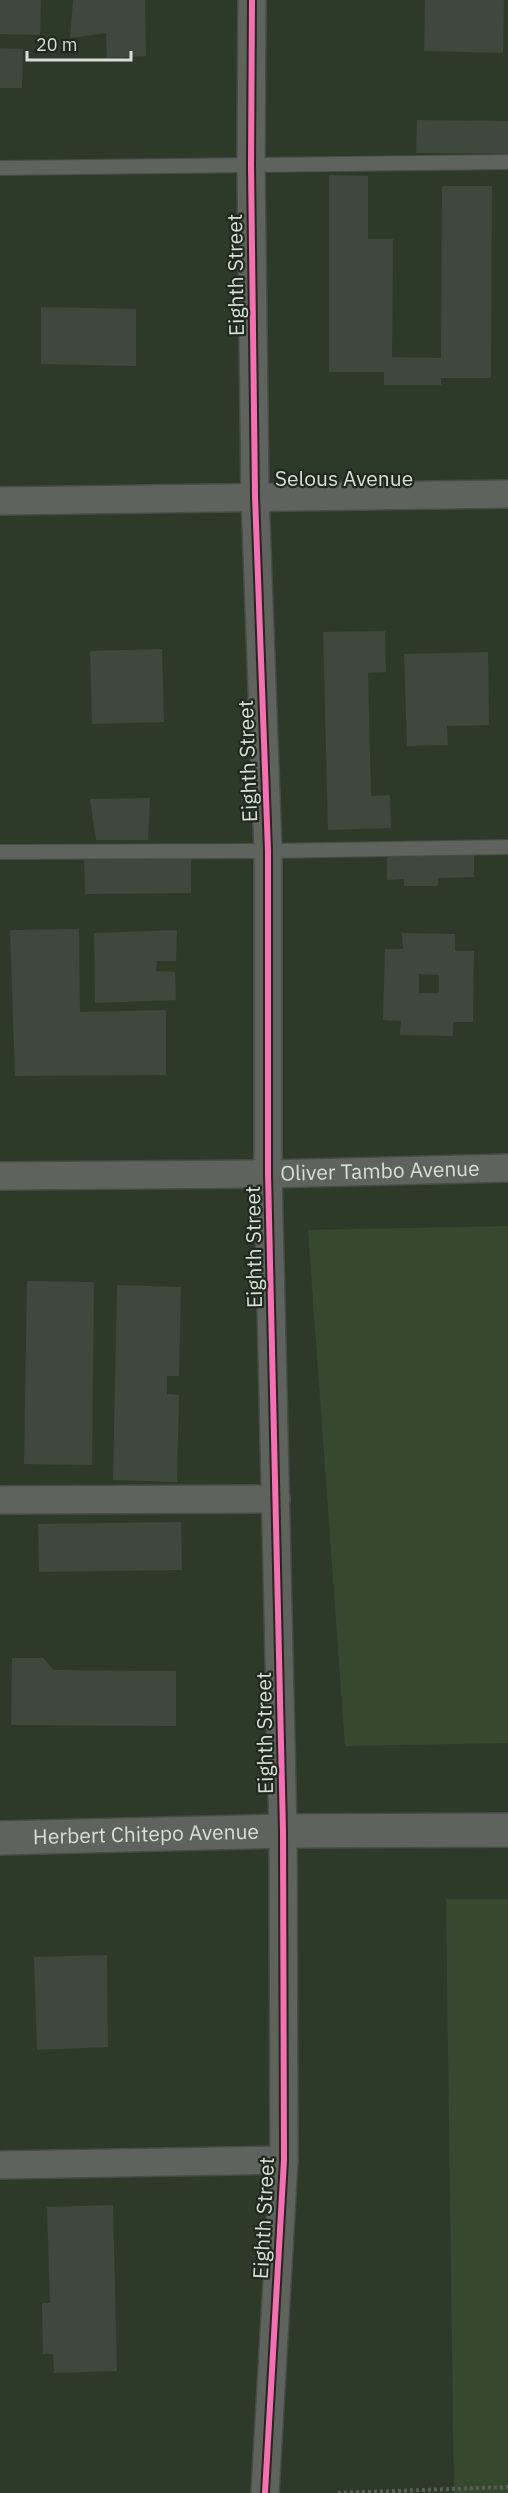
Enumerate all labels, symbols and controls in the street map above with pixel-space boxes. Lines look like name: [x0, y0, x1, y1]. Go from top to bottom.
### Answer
scale bar: [27, 24, 130, 62]
text: 20 m: [36, 33, 78, 56]
street label: Eighth Street: [220, 214, 250, 336]
street label: Selous Avenue: [275, 464, 413, 492]
street label: Eighth Street: [231, 699, 263, 823]
street label: Oliver Tambo Avenue: [280, 1154, 480, 1187]
street label: Eighth Street: [238, 1186, 268, 1308]
street label: Eighth Street: [249, 1672, 279, 1794]
street label: Herbert Chitepo Avenue: [33, 1817, 259, 1850]
street label: Eighth Street: [246, 2156, 280, 2280]

